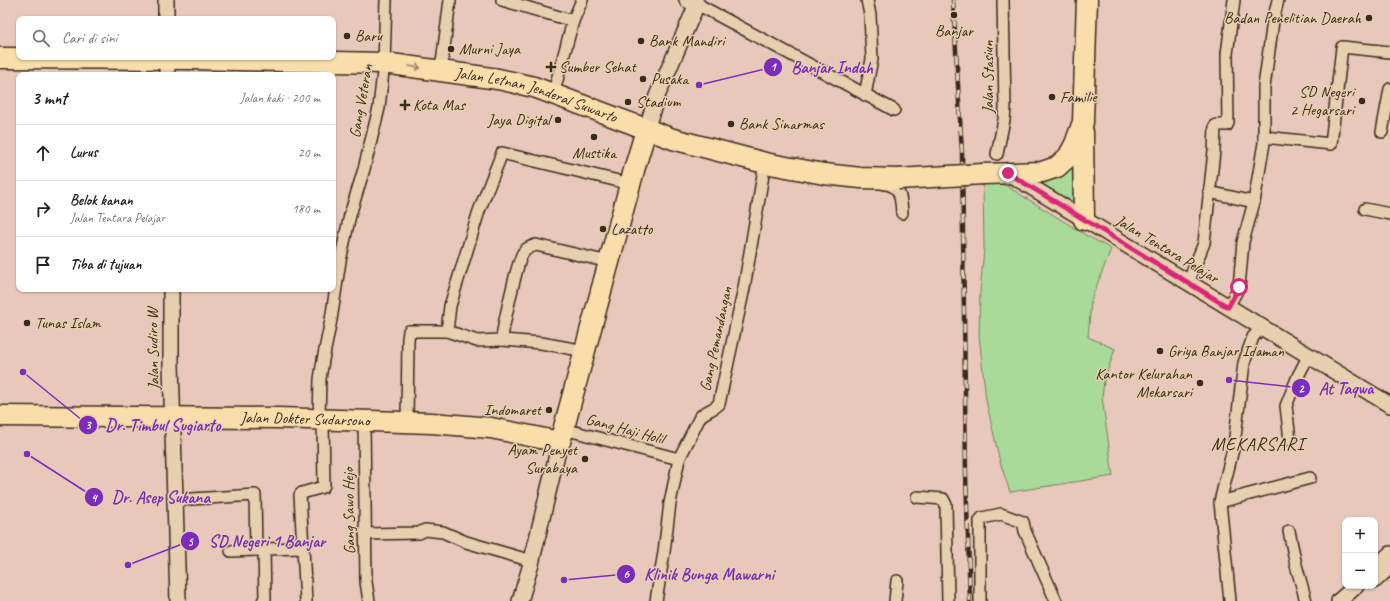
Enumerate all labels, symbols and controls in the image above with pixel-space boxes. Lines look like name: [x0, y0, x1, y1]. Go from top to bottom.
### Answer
place label: Badan Penelitian Daerah: [1224, 8, 1362, 28]
marker: Banjar: [949, 10, 959, 20]
marker: Badan Penelitian Daerah: [1364, 13, 1374, 23]
search box: [16, 16, 336, 60]
place label: Banjar: [935, 21, 974, 41]
place label: Baru: [355, 26, 383, 46]
icon: search: [30, 27, 52, 49]
text: Cari di sini: [62, 29, 117, 48]
marker: Baru: [342, 31, 352, 41]
place label: Bank Mandiri: [649, 31, 726, 51]
marker: Bank Mandiri: [636, 36, 646, 46]
place label: Murni Jaya: [459, 39, 521, 59]
street label: Jalan Stasiun: [978, 40, 998, 115]
marker: Murni Jaya: [446, 44, 456, 54]
callout: Banjar Indah: [763, 52, 881, 81]
place label: Sumber Sehat: [559, 57, 638, 77]
text: Banjar Indah: [791, 57, 874, 78]
text: 1: [770, 59, 777, 75]
street label: Gang Veteran: [345, 62, 377, 139]
marker: Sumber Sehat: [546, 62, 556, 72]
one-way arrow: [408, 63, 421, 71]
street label: Jalan Letnan Jenderal Suwarto: [453, 63, 621, 128]
place label: Pusaka: [651, 69, 690, 89]
marker: Pusaka: [638, 74, 648, 84]
place label: SD Negeri 2 Hegarsari: [1290, 82, 1356, 120]
place label: Familie: [1060, 87, 1098, 107]
text: 3 mnt: [32, 88, 67, 109]
text: Jalan kaki · 200 m: [240, 90, 320, 106]
place label: Stadium: [636, 92, 682, 112]
marker: Familie: [1047, 92, 1057, 102]
place label: Kota Mas: [413, 95, 466, 115]
marker: SD Negeri 2 Hegarsari: [1357, 96, 1367, 106]
marker: Stadium: [623, 97, 633, 107]
marker: Kota Mas: [400, 100, 410, 110]
place label: Jaya Digital: [487, 110, 553, 130]
place label: Bank Sinarmas: [739, 114, 825, 134]
marker: Jaya Digital: [553, 115, 563, 125]
marker: Bank Sinarmas: [726, 119, 736, 129]
marker: Mustika: [589, 132, 599, 142]
icon: ahead: [32, 142, 54, 164]
text: Lurus: [70, 143, 98, 162]
place label: Mustika: [572, 143, 617, 163]
text: 20 m: [298, 145, 320, 161]
route end: [999, 164, 1017, 182]
text: Belok kanan: [70, 191, 133, 210]
icon: right: [32, 198, 54, 220]
text: 180 m: [292, 201, 320, 217]
text: Jalan Tentara Pelajar: [70, 210, 165, 226]
street label: Jalan Tentara Pelajar: [1111, 210, 1223, 288]
place label: Lazatto: [611, 219, 654, 239]
marker: Lazatto: [598, 224, 608, 234]
icon: arrive: [32, 254, 54, 276]
text: Tiba di tujuan: [70, 255, 141, 274]
route start: [1230, 278, 1248, 296]
street label: Gang Pemandangan: [695, 284, 737, 393]
street label: Jalan Sudiro W: [142, 305, 164, 391]
place label: Tunas Islam: [35, 313, 102, 333]
marker: Tunas Islam: [22, 318, 32, 328]
place label: Griya Banjar Idaman: [1168, 341, 1285, 361]
marker: Griya Banjar Idaman: [1155, 346, 1165, 356]
place label: Kantor Kelurahan Mekarsari: [1095, 364, 1194, 402]
callout: At Taqwa: [1291, 374, 1381, 403]
marker: Kantor Kelurahan Mekarsari: [1195, 378, 1205, 388]
text: At Taqwa: [1319, 378, 1375, 399]
text: 2: [1298, 381, 1305, 397]
place label: Indomaret: [484, 400, 543, 420]
marker: Indomaret: [544, 405, 554, 415]
street label: Jalan Dokter Sudarsono: [239, 408, 372, 431]
street label: Gang Haji Holil: [584, 409, 669, 450]
callout: Dr. Timbul Sugiarto: [78, 410, 228, 439]
text: Dr. Timbul Sugiarto: [106, 415, 222, 436]
text: 3: [85, 417, 92, 433]
district label: MEKARSARI: [1211, 433, 1308, 455]
place label: Ayam Penyet Surabaya: [507, 440, 579, 478]
marker: Ayam Penyet Surabaya: [580, 454, 590, 464]
street label: Gang Sawo Hejo: [338, 465, 360, 554]
callout: Dr. Asep Sukana: [84, 483, 217, 512]
text: Dr. Asep Sukana: [112, 487, 211, 508]
text: 4: [91, 490, 98, 506]
map controls: [1342, 517, 1378, 589]
button: +: [1342, 517, 1378, 553]
callout: SD Negeri 1 Banjar: [180, 527, 333, 556]
text: SD Negeri 1 Banjar: [209, 531, 327, 552]
text: 5: [187, 534, 194, 550]
button: −: [1342, 553, 1378, 589]
callout: Klinik Bunga Mawarni: [616, 559, 782, 588]
text: Klinik Bunga Mawarni: [644, 564, 777, 585]
text: 6: [623, 566, 630, 582]

